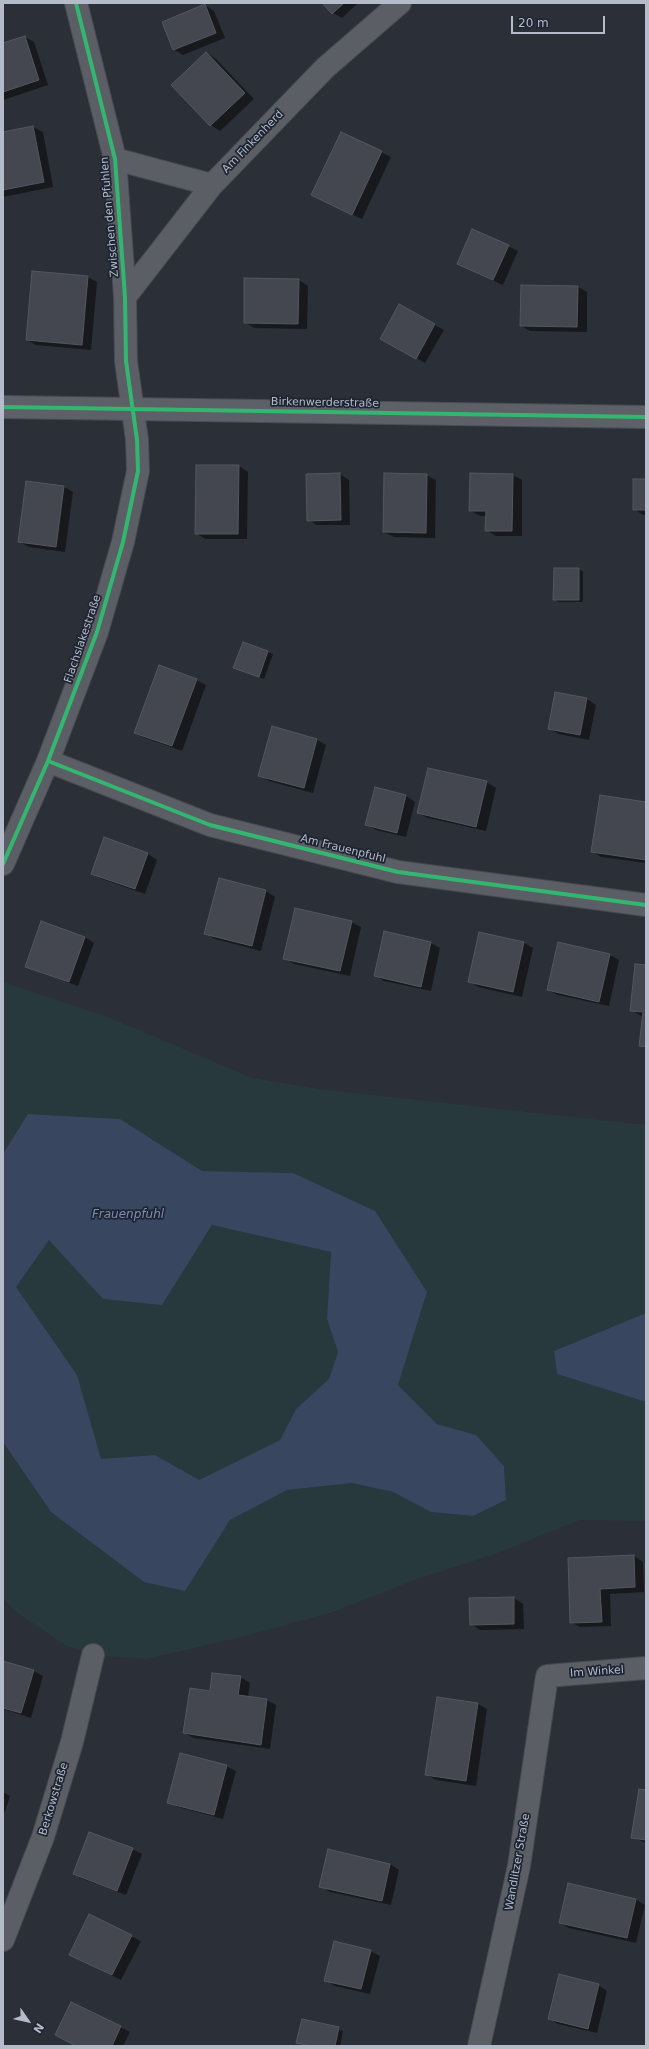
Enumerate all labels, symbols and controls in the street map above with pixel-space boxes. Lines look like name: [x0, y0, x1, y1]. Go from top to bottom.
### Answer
scale bar: [513, 8, 607, 34]
text: 20 m: [518, 16, 549, 30]
street label: Am Finkenherd: [220, 108, 286, 176]
street label: Zwischen den Pfuhlen: [98, 156, 122, 278]
street label: Birkenwerderstraße: [271, 395, 379, 411]
street label: Flachslakestraße: [62, 593, 104, 685]
street label: Am Frauenpfuhl: [299, 832, 387, 866]
water label: Frauenpfuhl: [92, 1208, 164, 1222]
street label: Im Winkel: [570, 1664, 624, 1680]
street label: Berkowstraße: [37, 1761, 71, 1837]
street label: Wandlitzer Straße: [503, 1813, 533, 1911]
north arrow: [8, 2001, 48, 2041]
text: N: [30, 2021, 46, 2035]

